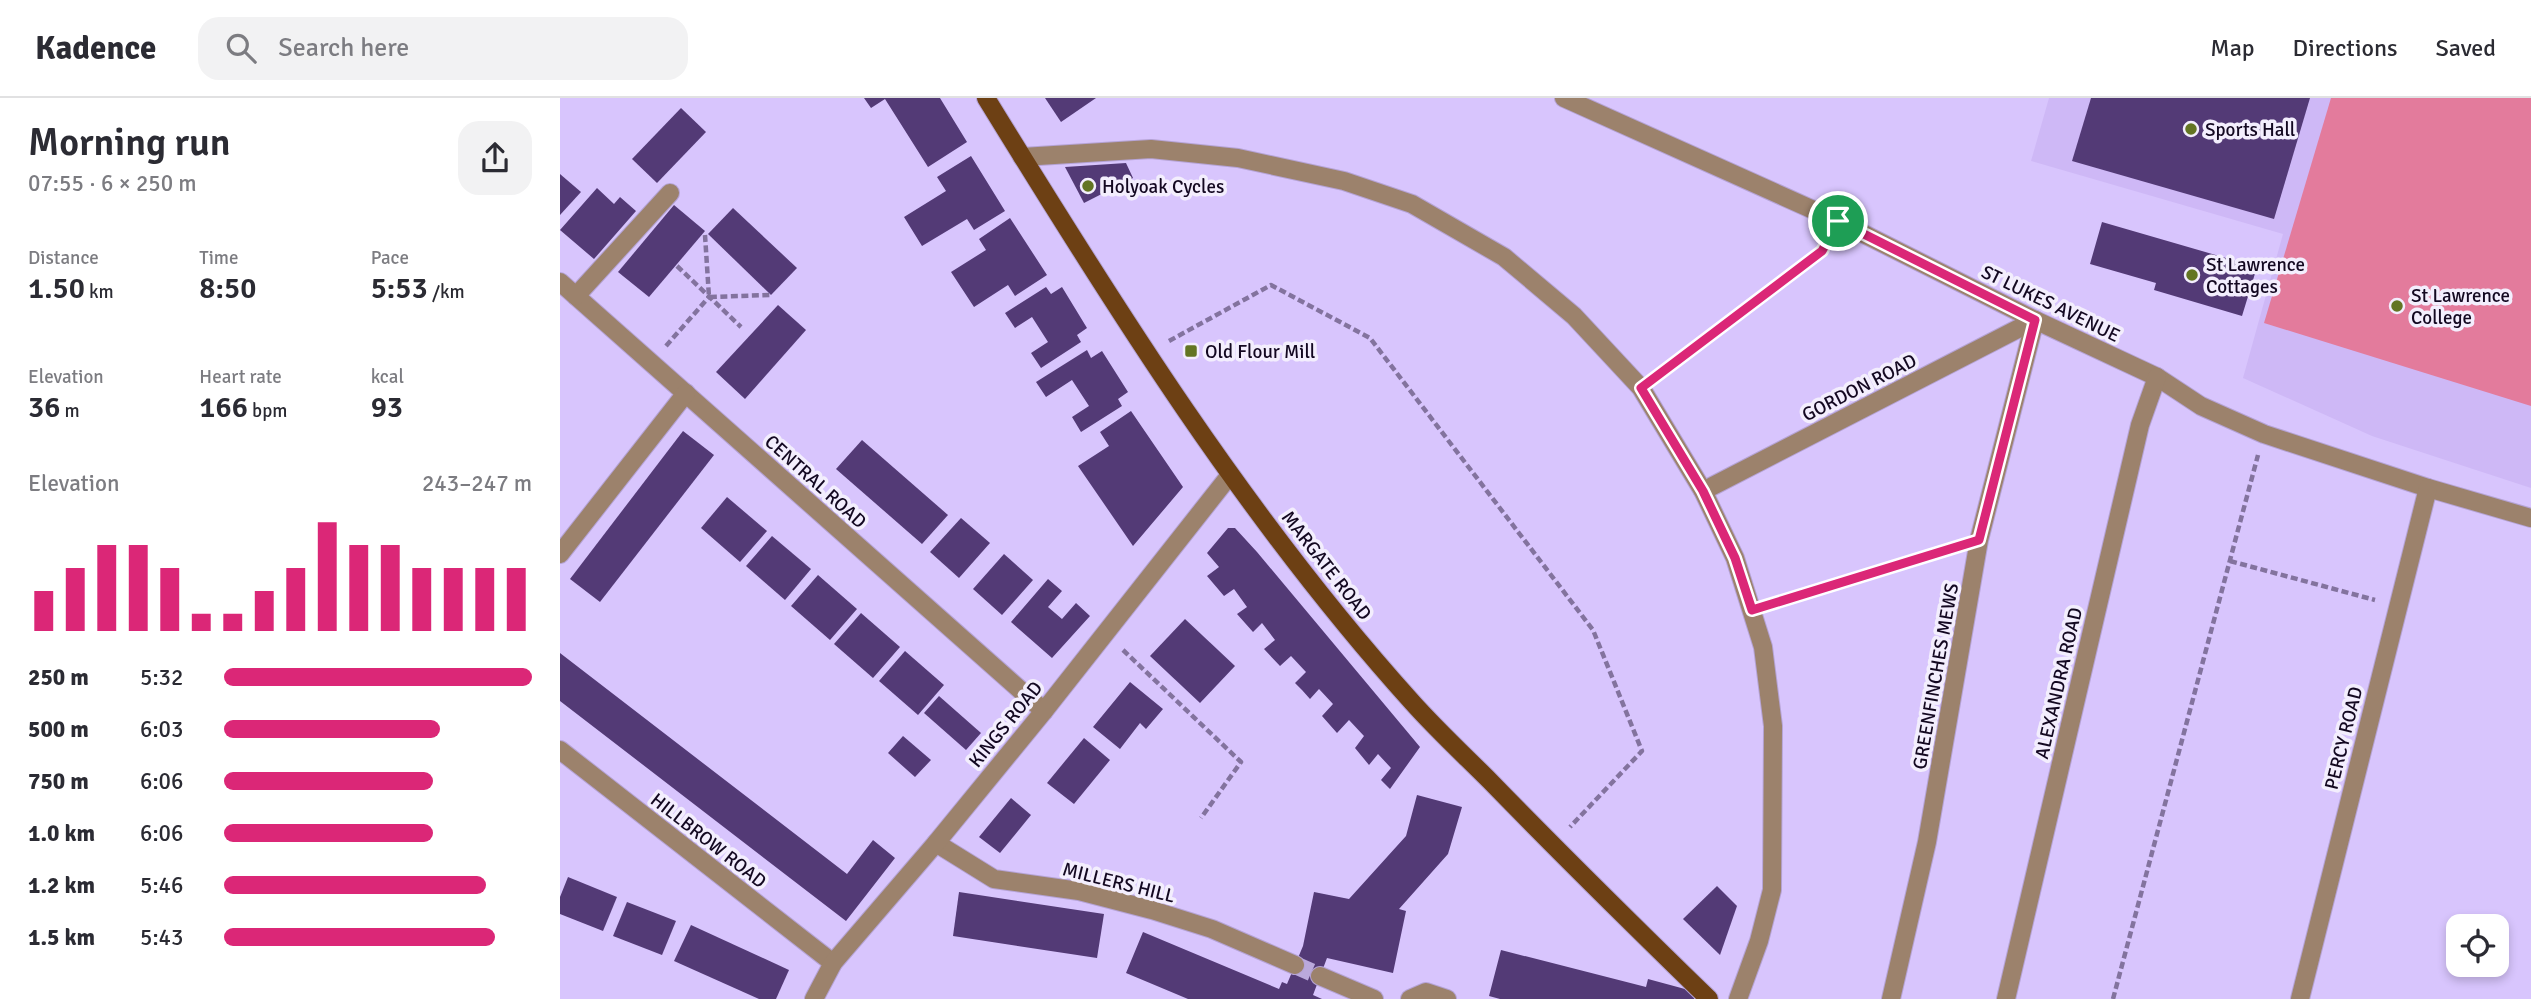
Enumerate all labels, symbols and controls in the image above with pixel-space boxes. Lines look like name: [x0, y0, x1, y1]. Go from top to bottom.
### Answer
search box: [198, 17, 688, 80]
text: Kadence: [35, 28, 156, 69]
icon: search: [222, 29, 260, 67]
text: Search here: [278, 32, 409, 64]
text: Map: [2210, 33, 2255, 63]
text: Directions: [2293, 33, 2398, 63]
text: Saved: [2436, 33, 2496, 63]
place label: Sports Hall: [2205, 118, 2295, 142]
text: Morning run: [28, 119, 231, 166]
button: share: [458, 121, 532, 195]
marker: Sports Hall: [2183, 121, 2199, 137]
text: 07:55 · 6 × 250 m: [28, 169, 197, 198]
place label: Holyoak Cycles: [1102, 175, 1224, 199]
marker: Holyoak Cycles: [1080, 178, 1096, 194]
pin: [1808, 191, 1868, 251]
icon: arrive: [1819, 202, 1857, 240]
text: Distance: [28, 246, 99, 270]
text: Time: [199, 246, 238, 270]
text: Pace: [371, 246, 409, 270]
place label: St Lawrence Cottages: [2206, 253, 2305, 299]
street label: ST LUKES AVENUE: [1977, 260, 2124, 348]
marker: St Lawrence Cottages: [2184, 267, 2200, 283]
text: 1.50: [28, 270, 85, 307]
text: 8:50: [199, 270, 256, 307]
text: 5:53: [371, 270, 428, 307]
text: km: [85, 280, 114, 304]
text: /km: [428, 280, 465, 304]
place label: St Lawrence College: [2411, 284, 2510, 330]
marker: St Lawrence College: [2389, 298, 2405, 314]
place label: Old Flour Mill: [1205, 340, 1315, 364]
marker: Old Flour Mill: [1183, 343, 1199, 359]
street label: GORDON ROAD: [1798, 349, 1921, 427]
text: Elevation: [28, 365, 104, 389]
text: Heart rate: [199, 365, 282, 389]
text: kcal: [371, 365, 404, 389]
text: 36: [28, 389, 60, 426]
text: 166: [199, 389, 248, 426]
text: 93: [371, 389, 403, 426]
text: m: [60, 399, 80, 423]
text: bpm: [248, 399, 287, 423]
street label: CENTRAL ROAD: [759, 430, 871, 534]
text: Elevation: [28, 469, 120, 498]
text: 243–247 m: [422, 469, 532, 498]
street label: MARGATE ROAD: [1276, 506, 1376, 625]
street label: GREENFINCHES MEWS: [1908, 581, 1964, 771]
street label: ALEXANDRA ROAD: [2030, 605, 2088, 761]
text: 250 m: [28, 663, 89, 692]
text: 5:32: [140, 663, 183, 692]
street label: KINGS ROAD: [964, 677, 1048, 773]
street label: PERCY ROAD: [2320, 684, 2368, 792]
text: 500 m: [28, 715, 89, 744]
text: 6:03: [140, 715, 183, 744]
text: 750 m: [28, 767, 89, 796]
text: 6:06: [140, 767, 183, 796]
street label: HILLBROW ROAD: [646, 788, 771, 894]
text: 1.0 km: [28, 819, 95, 848]
text: 6:06: [140, 819, 183, 848]
street label: MILLERS HILL: [1060, 857, 1178, 909]
text: 1.2 km: [28, 871, 95, 900]
text: 5:46: [140, 871, 183, 900]
map controls: [2446, 914, 2509, 977]
button: locate: [2446, 914, 2509, 977]
text: 1.5 km: [28, 923, 95, 952]
text: 5:43: [140, 923, 183, 952]

